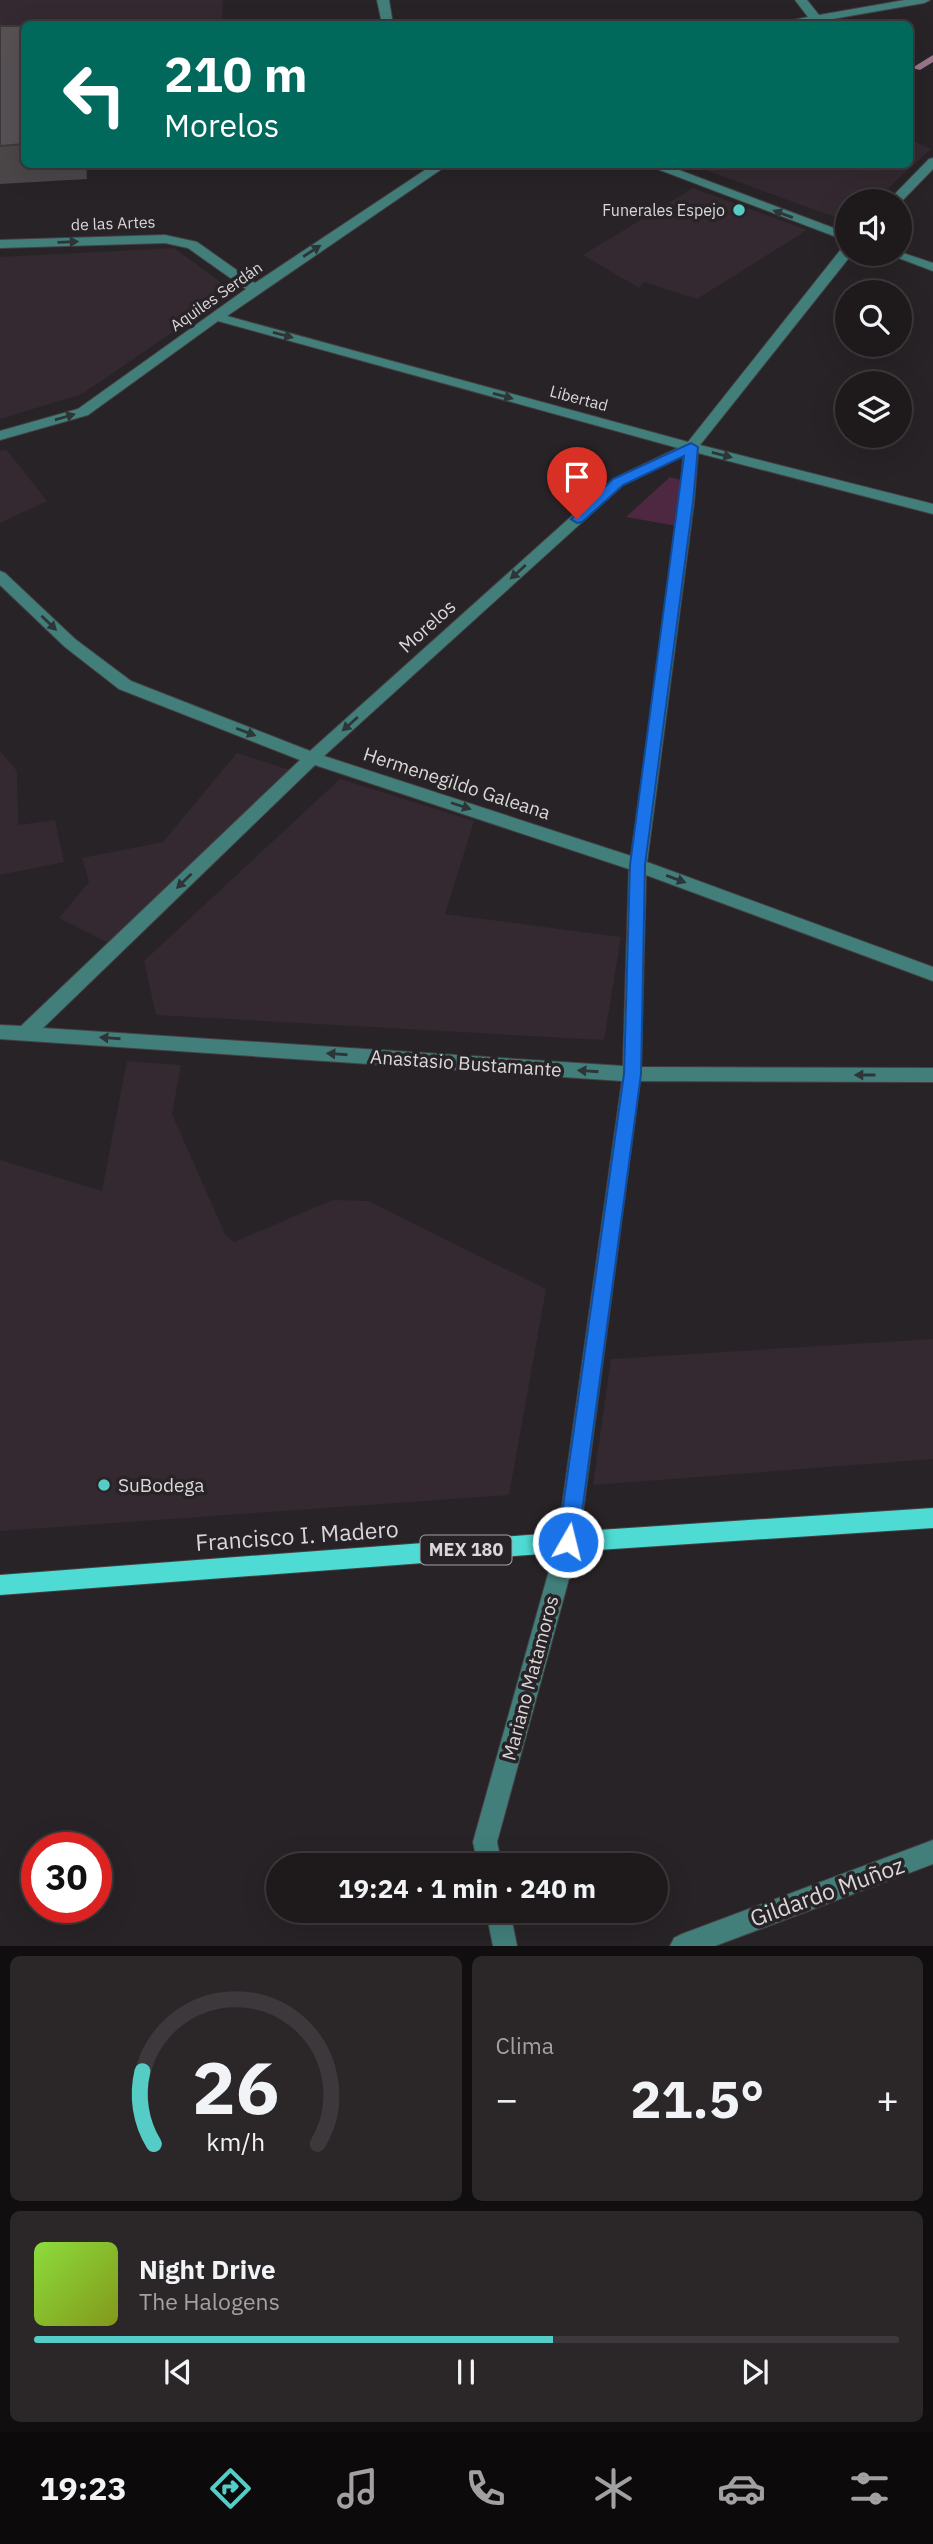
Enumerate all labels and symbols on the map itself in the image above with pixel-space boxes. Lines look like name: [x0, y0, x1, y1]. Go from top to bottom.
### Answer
place label: Funerales Espejo: [602, 200, 725, 220]
marker: Funerales Espejo: [731, 202, 747, 218]
one-way arrow: [772, 208, 793, 219]
street label: de las Artes: [70, 212, 156, 234]
one-way arrow: [57, 237, 79, 248]
one-way arrow: [302, 245, 322, 258]
street label: Aquiles Serdán: [166, 257, 266, 335]
one-way arrow: [273, 331, 294, 341]
street label: Libertad: [548, 381, 610, 415]
one-way arrow: [492, 391, 513, 401]
one-way arrow: [55, 411, 76, 421]
pin: [547, 447, 607, 519]
one-way arrow: [711, 450, 733, 461]
one-way arrow: [510, 563, 527, 579]
street label: Morelos: [394, 594, 460, 658]
one-way arrow: [40, 615, 57, 631]
one-way arrow: [341, 716, 358, 731]
one-way arrow: [235, 726, 256, 737]
street label: Hermenegildo Galeana: [360, 741, 554, 825]
one-way arrow: [450, 802, 471, 812]
one-way arrow: [176, 872, 193, 889]
one-way arrow: [666, 874, 687, 885]
one-way arrow: [99, 1033, 121, 1044]
street label: Anastasio Bustamante: [369, 1044, 563, 1082]
one-way arrow: [326, 1048, 348, 1059]
one-way arrow: [577, 1065, 599, 1076]
one-way arrow: [854, 1069, 876, 1081]
place label: SuBodega: [118, 1473, 204, 1497]
marker: SuBodega: [96, 1477, 112, 1493]
position arrow: [531, 1505, 605, 1579]
street label: Francisco I. Madero: [194, 1513, 399, 1557]
road number: MEX 180: [420, 1535, 512, 1564]
street label: Mariano Matamoros: [496, 1593, 564, 1763]
speed limit sign: 30: [21, 1832, 112, 1923]
street label: Gildardo Muñoz: [746, 1849, 908, 1933]

